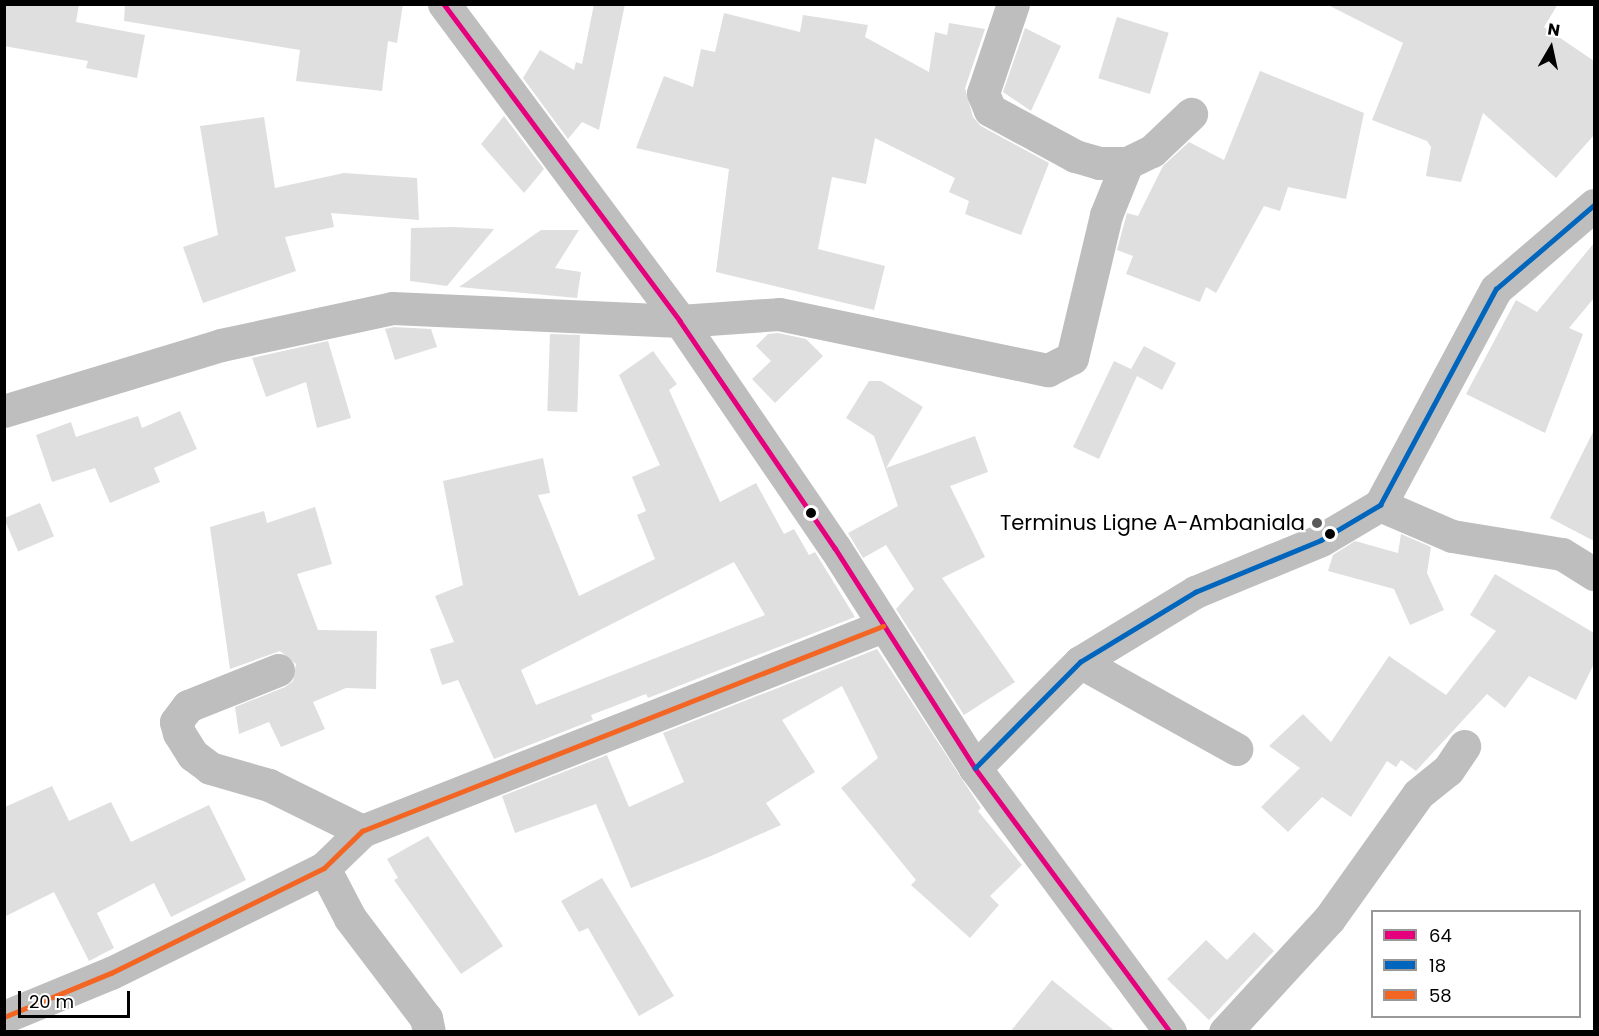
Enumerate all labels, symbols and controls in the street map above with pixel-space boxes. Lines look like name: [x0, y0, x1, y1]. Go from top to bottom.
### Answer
text: N: [1546, 17, 1562, 42]
north arrow: [1521, 18, 1581, 78]
unlabelled marker: [805, 507, 817, 519]
place label: Terminus Ligne A-Ambaniala: [1000, 510, 1305, 536]
marker: Terminus Ligne A-Ambaniala: [1310, 516, 1324, 530]
unlabelled marker: [1324, 528, 1336, 540]
legend: [1371, 910, 1581, 1018]
text: 64: [1429, 923, 1452, 948]
text: 18: [1429, 953, 1446, 978]
scale bar: [21, 979, 134, 1017]
text: 58: [1429, 983, 1452, 1008]
text: 20 m: [29, 989, 74, 1014]

